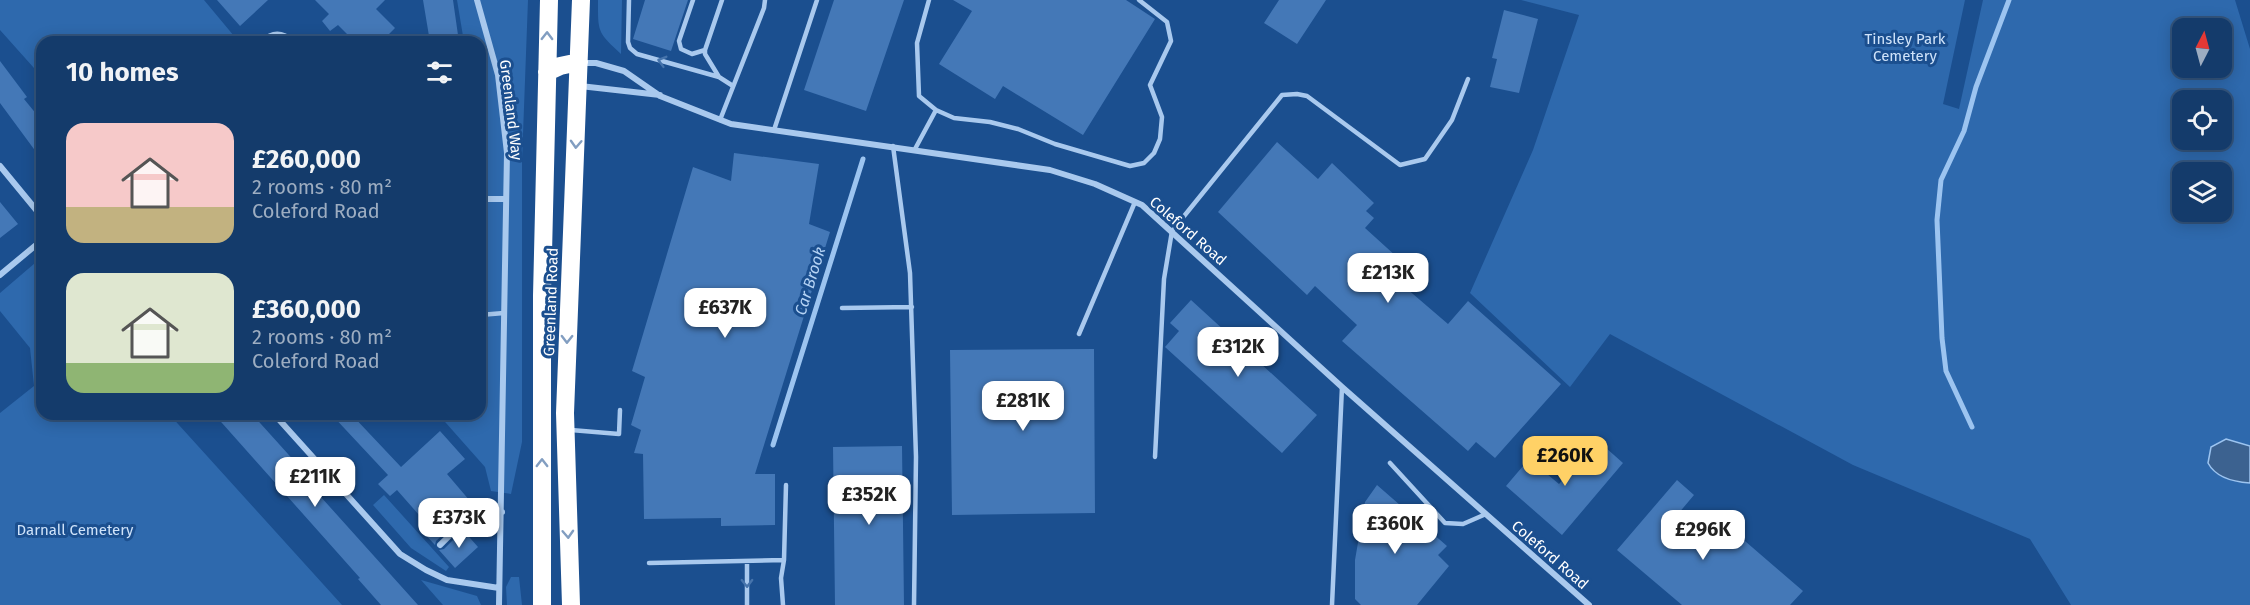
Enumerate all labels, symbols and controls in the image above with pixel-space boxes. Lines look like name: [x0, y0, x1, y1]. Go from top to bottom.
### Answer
north arrow: [2172, 18, 2232, 78]
map controls: [2172, 18, 2232, 222]
park label: Tinsley Park Cemetery: [1864, 30, 1946, 65]
one-way arrow: [541, 32, 553, 41]
icon: filters: [423, 56, 456, 89]
one-way arrow: [657, 56, 668, 68]
text: 10 homes: [66, 57, 179, 88]
street label: Greenland Way: [496, 59, 526, 162]
button: locate: [2172, 90, 2232, 150]
one-way arrow: [569, 139, 582, 148]
text: £260,000: [252, 144, 361, 175]
icon: home: [114, 147, 186, 219]
button: layers: [2172, 162, 2232, 222]
text: 2 rooms · 80 m²: [252, 175, 392, 199]
street label: Coleford Road: [1146, 193, 1230, 269]
text: Coleford Road: [252, 199, 380, 223]
water label: Car Brook: [791, 244, 829, 317]
street label: Greenland Road: [540, 247, 562, 357]
pin: £213K: [1346, 253, 1430, 304]
text: £213K: [1361, 260, 1415, 284]
pin: £637K: [683, 288, 767, 339]
text: £360,000: [252, 294, 361, 325]
text: £637K: [698, 295, 752, 319]
icon: home: [114, 297, 186, 369]
text: 2 rooms · 80 m²: [252, 325, 392, 349]
pin: £312K: [1196, 327, 1280, 378]
one-way arrow: [561, 334, 573, 343]
text: £312K: [1211, 334, 1265, 358]
text: Coleford Road: [252, 349, 380, 373]
pin: £281K: [981, 381, 1065, 432]
text: £281K: [996, 388, 1050, 412]
pin: £260K: [1523, 436, 1607, 487]
text: £260K: [1537, 443, 1593, 467]
pin: £211K: [273, 457, 357, 508]
one-way arrow: [536, 458, 548, 467]
text: £211K: [289, 464, 341, 488]
pin: £352K: [827, 475, 911, 526]
text: £352K: [842, 482, 896, 506]
pin: £373K: [417, 498, 501, 549]
pin: £360K: [1353, 504, 1437, 555]
text: £373K: [432, 505, 486, 529]
pin: £296K: [1661, 510, 1745, 561]
text: £360K: [1367, 511, 1423, 535]
street label: Coleford Road: [1508, 517, 1592, 593]
text: £296K: [1675, 517, 1731, 541]
park label: Darnall Cemetery: [17, 521, 134, 539]
one-way arrow: [561, 529, 574, 538]
one-way arrow: [741, 579, 753, 588]

